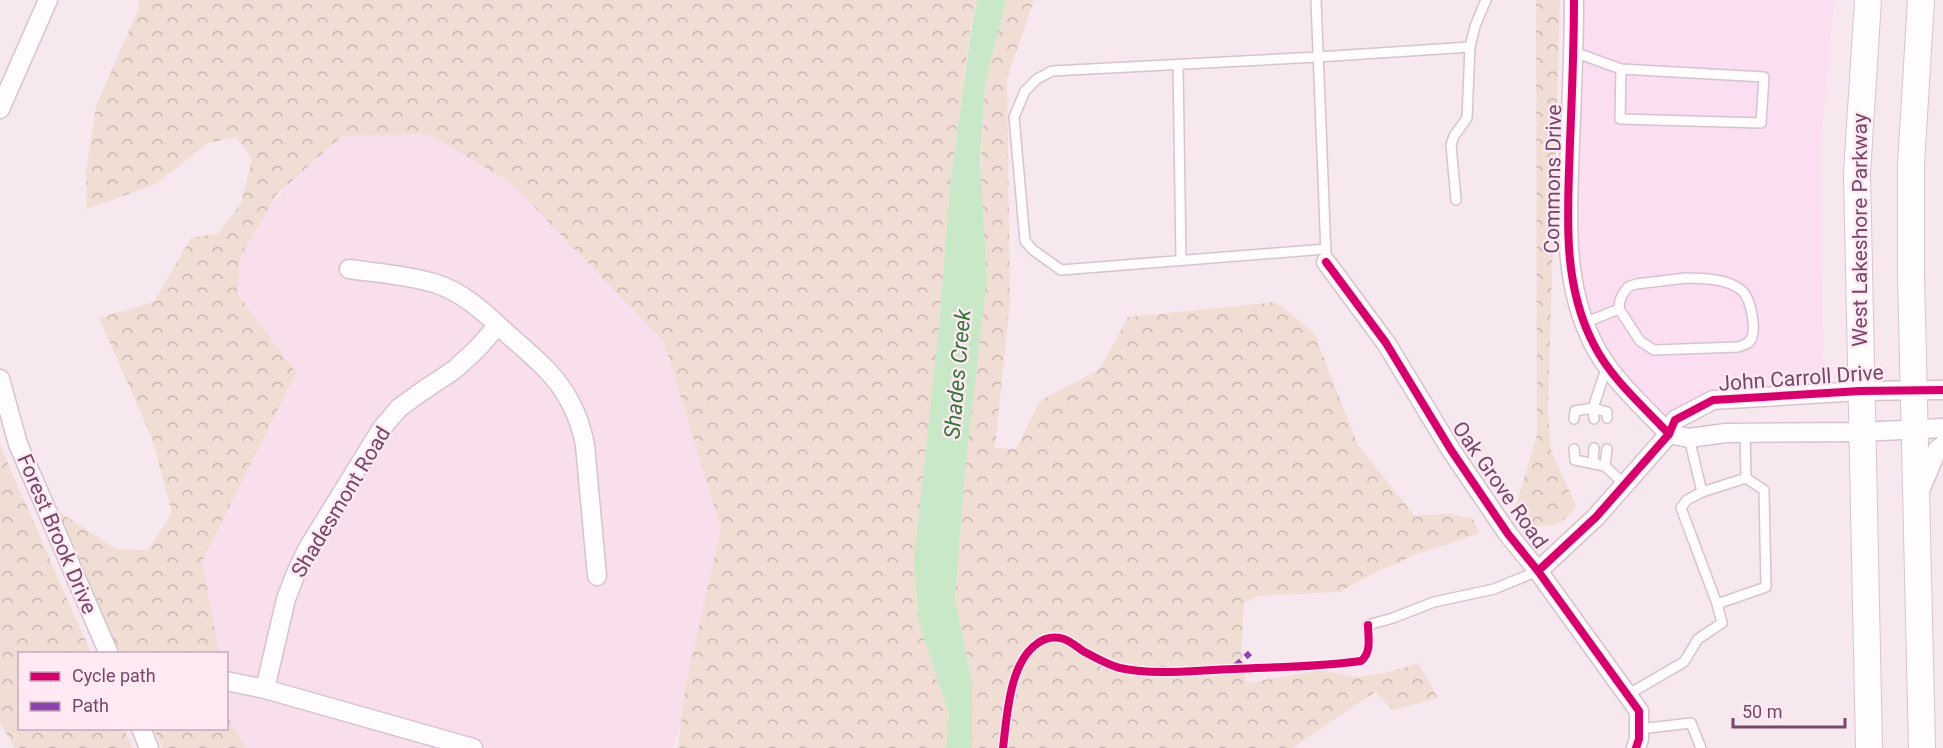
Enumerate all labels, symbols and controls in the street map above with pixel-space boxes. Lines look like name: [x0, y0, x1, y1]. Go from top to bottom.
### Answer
street label: Commons Drive: [1540, 104, 1566, 254]
street label: West Lakeshore Parkway: [1848, 113, 1872, 347]
water label: Shades Creek: [939, 307, 976, 440]
street label: John Carroll Drive: [1718, 360, 1884, 396]
street label: Oak Grove Road: [1447, 417, 1553, 553]
street label: Shadesmont Road: [287, 422, 395, 582]
street label: Forest Brook Drive: [12, 450, 102, 618]
legend: [18, 652, 228, 730]
text: Cycle path: [72, 665, 156, 686]
scale bar: [1733, 691, 1846, 729]
text: Path: [72, 695, 109, 716]
text: 50 m: [1742, 701, 1782, 722]

